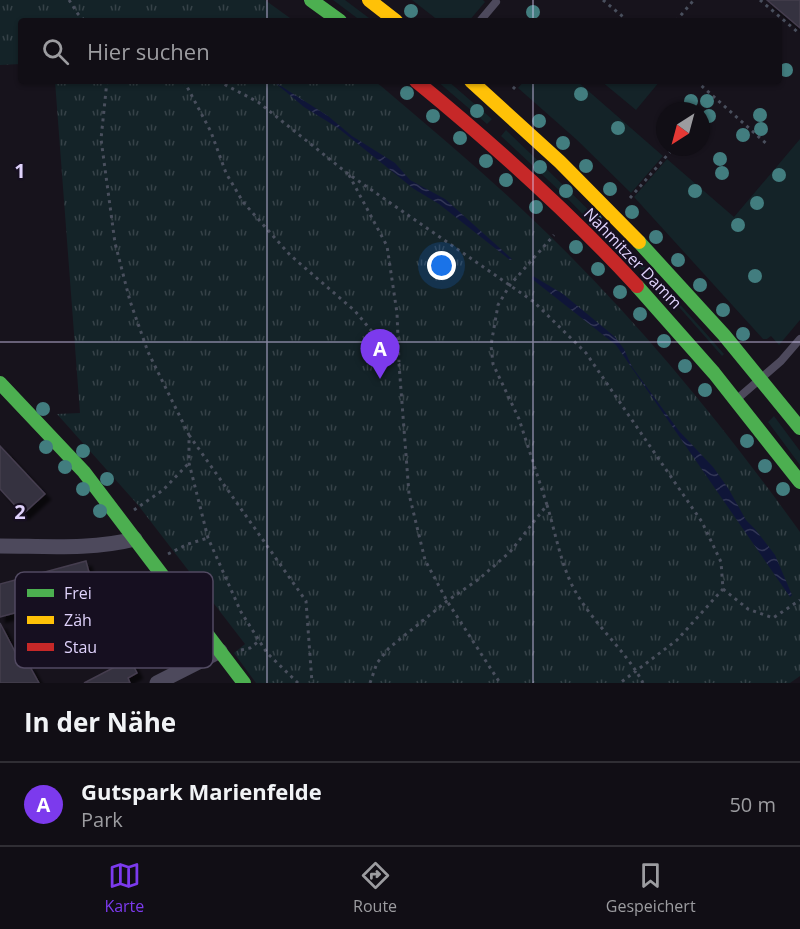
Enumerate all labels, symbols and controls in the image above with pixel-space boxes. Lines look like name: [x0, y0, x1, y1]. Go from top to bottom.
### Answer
search box: [18, 18, 782, 84]
icon: search: [39, 35, 72, 68]
text: Hier suchen: [87, 36, 210, 66]
north arrow: [656, 102, 710, 156]
text: 1: [14, 157, 26, 184]
street label: Nahmitzer Damm: [579, 203, 687, 313]
your location: [427, 251, 456, 280]
pin: A: [360, 330, 400, 379]
text: 2: [14, 498, 26, 525]
legend: [15, 572, 213, 668]
text: Frei: [64, 582, 92, 604]
text: Zäh: [64, 609, 92, 631]
text: Stau: [64, 636, 97, 658]
text: In der Nähe: [24, 704, 176, 740]
text: Gutspark Marienfelde: [81, 776, 322, 806]
text: A: [37, 791, 50, 818]
text: 50 m: [729, 791, 776, 818]
text: Park: [81, 806, 123, 833]
tab: Karte: [104, 859, 144, 917]
tab: Route: [353, 859, 397, 917]
tab: Gespeichert: [606, 859, 696, 917]

